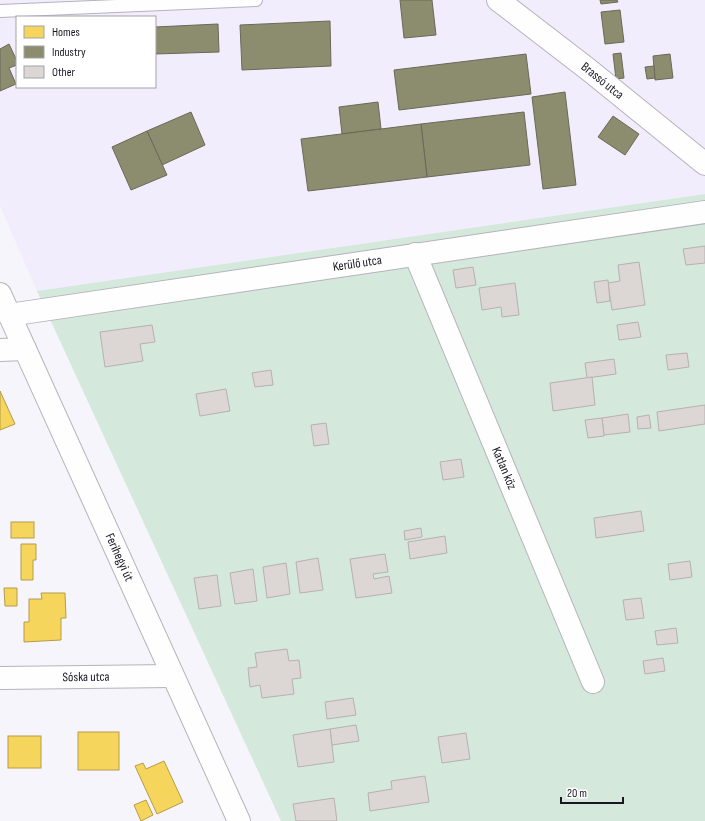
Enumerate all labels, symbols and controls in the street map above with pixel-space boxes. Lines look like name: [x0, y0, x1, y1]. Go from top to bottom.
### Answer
legend: [16, 16, 156, 88]
text: Homes: [52, 25, 80, 40]
text: Industry: [52, 45, 86, 60]
street label: Brassó utca: [578, 59, 627, 103]
text: Other: [52, 65, 76, 80]
street label: Kerülő utca: [332, 252, 383, 275]
street label: Katlan köz: [488, 445, 520, 492]
street label: Ferihegyi út: [102, 531, 137, 584]
street label: Sóska utca: [62, 669, 110, 685]
scale bar: [561, 779, 623, 805]
text: 20 m: [567, 786, 587, 801]

